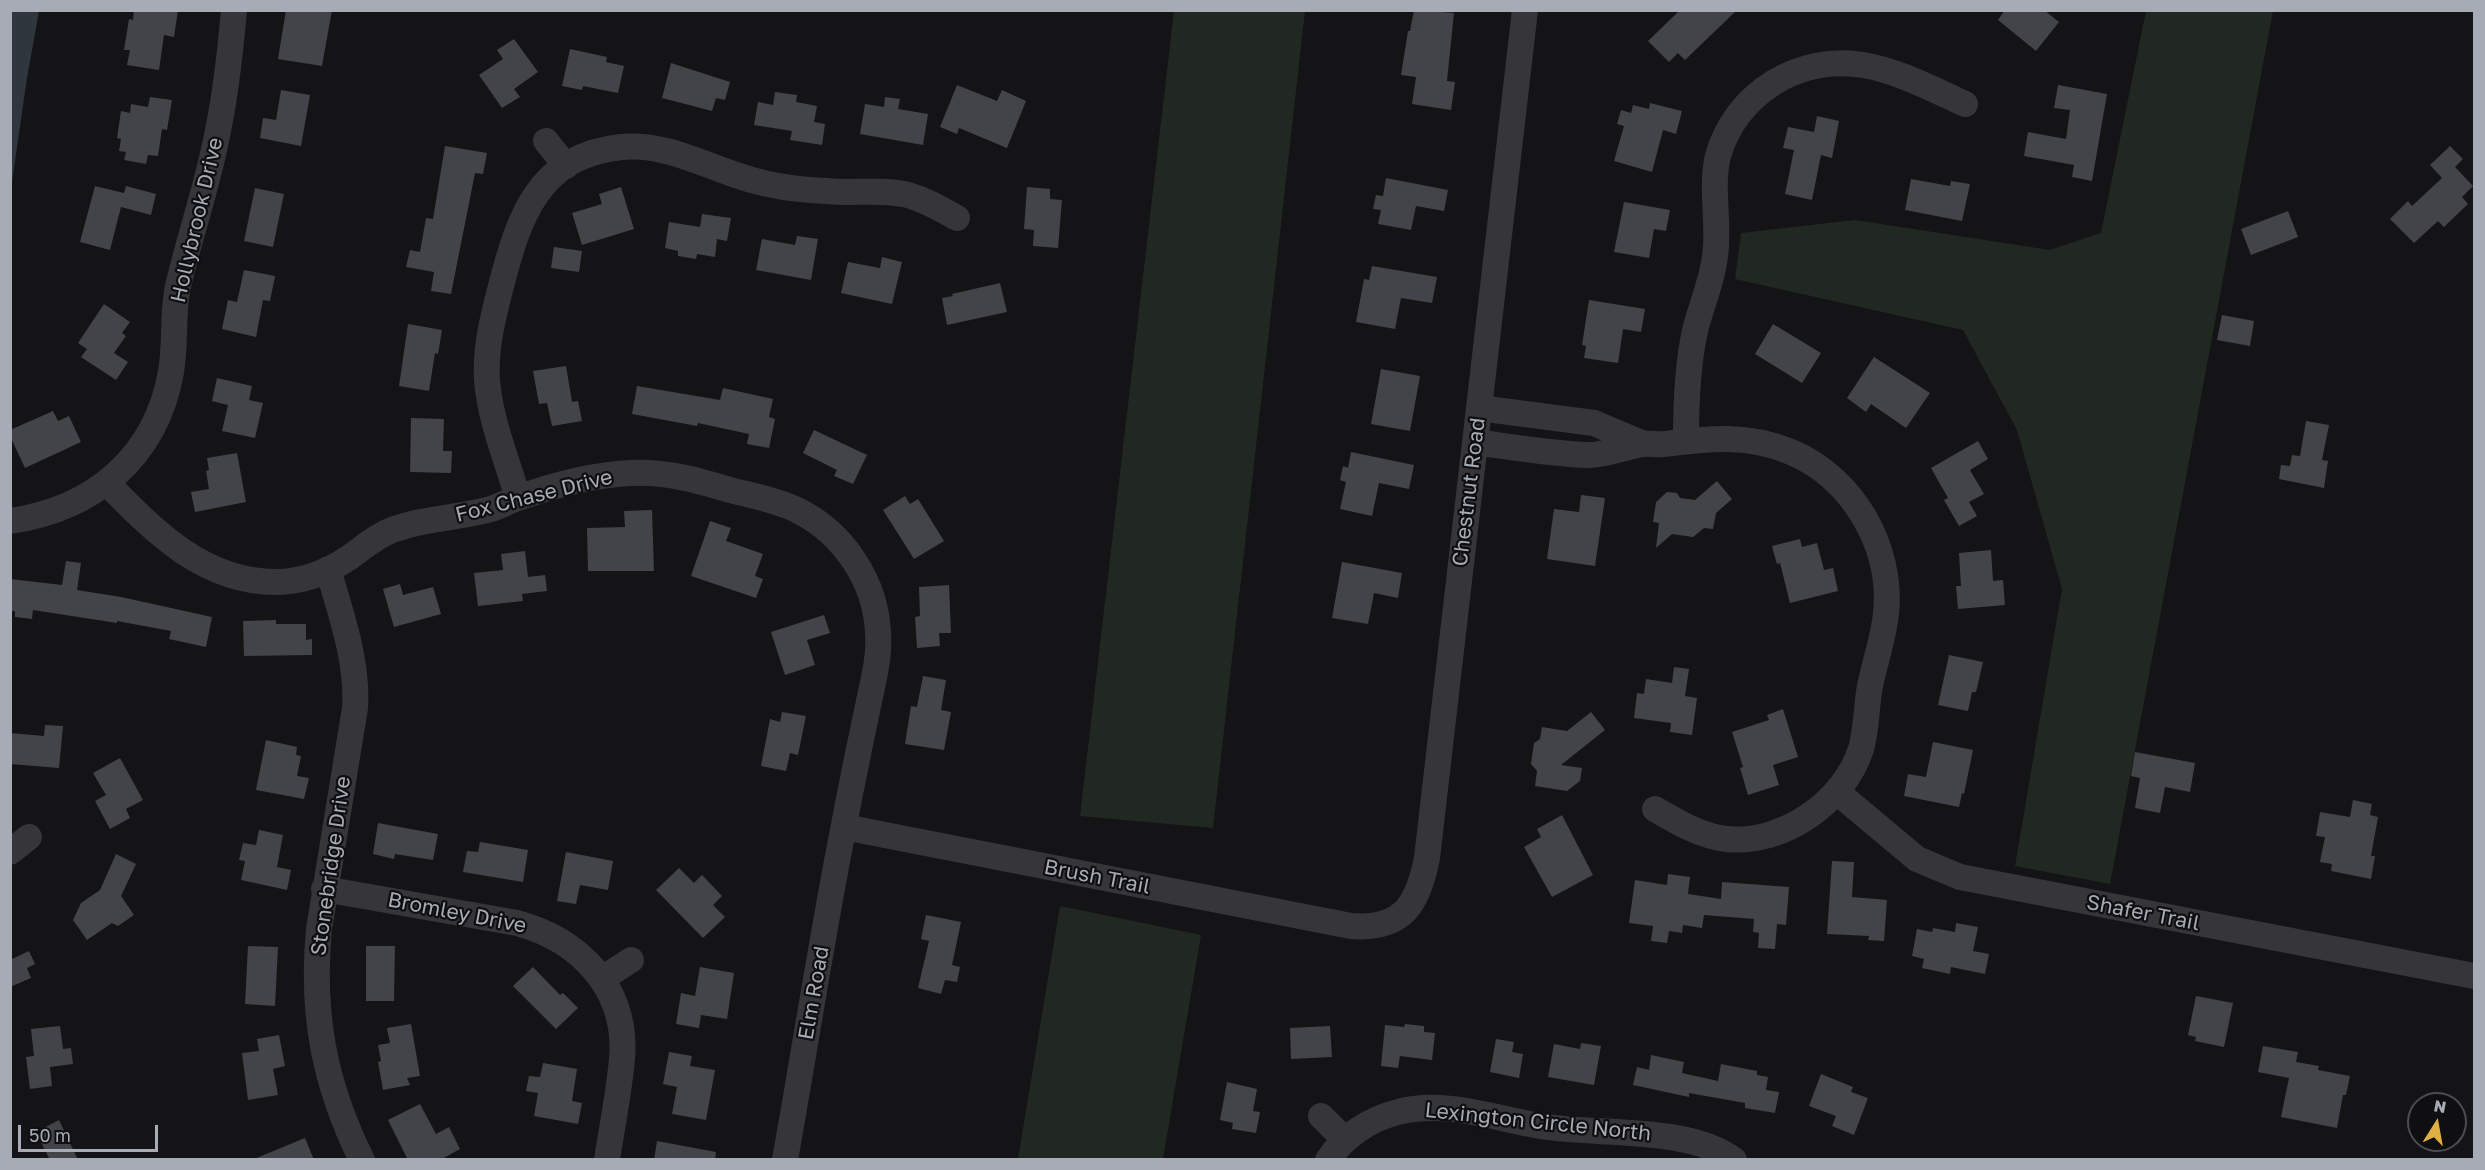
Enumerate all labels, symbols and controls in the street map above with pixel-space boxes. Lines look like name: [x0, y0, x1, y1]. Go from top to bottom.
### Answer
street label: Hollybrook Drive: [166, 135, 228, 305]
street label: Chestnut Road: [1447, 416, 1491, 568]
street label: Fox Chase Drive: [453, 464, 615, 528]
street label: Stonebridge Drive: [306, 775, 356, 957]
street label: Brush Trail: [1042, 854, 1152, 900]
street label: Bromley Drive: [386, 887, 528, 939]
street label: Shafer Trail: [2084, 890, 2202, 936]
street label: Elm Road: [793, 944, 835, 1042]
north arrow: [2407, 1092, 2467, 1152]
text: N: [2432, 1095, 2448, 1117]
street label: Lexington Circle North: [1424, 1098, 1652, 1146]
scale bar: [21, 1113, 160, 1151]
text: 50 m: [29, 1124, 71, 1146]

